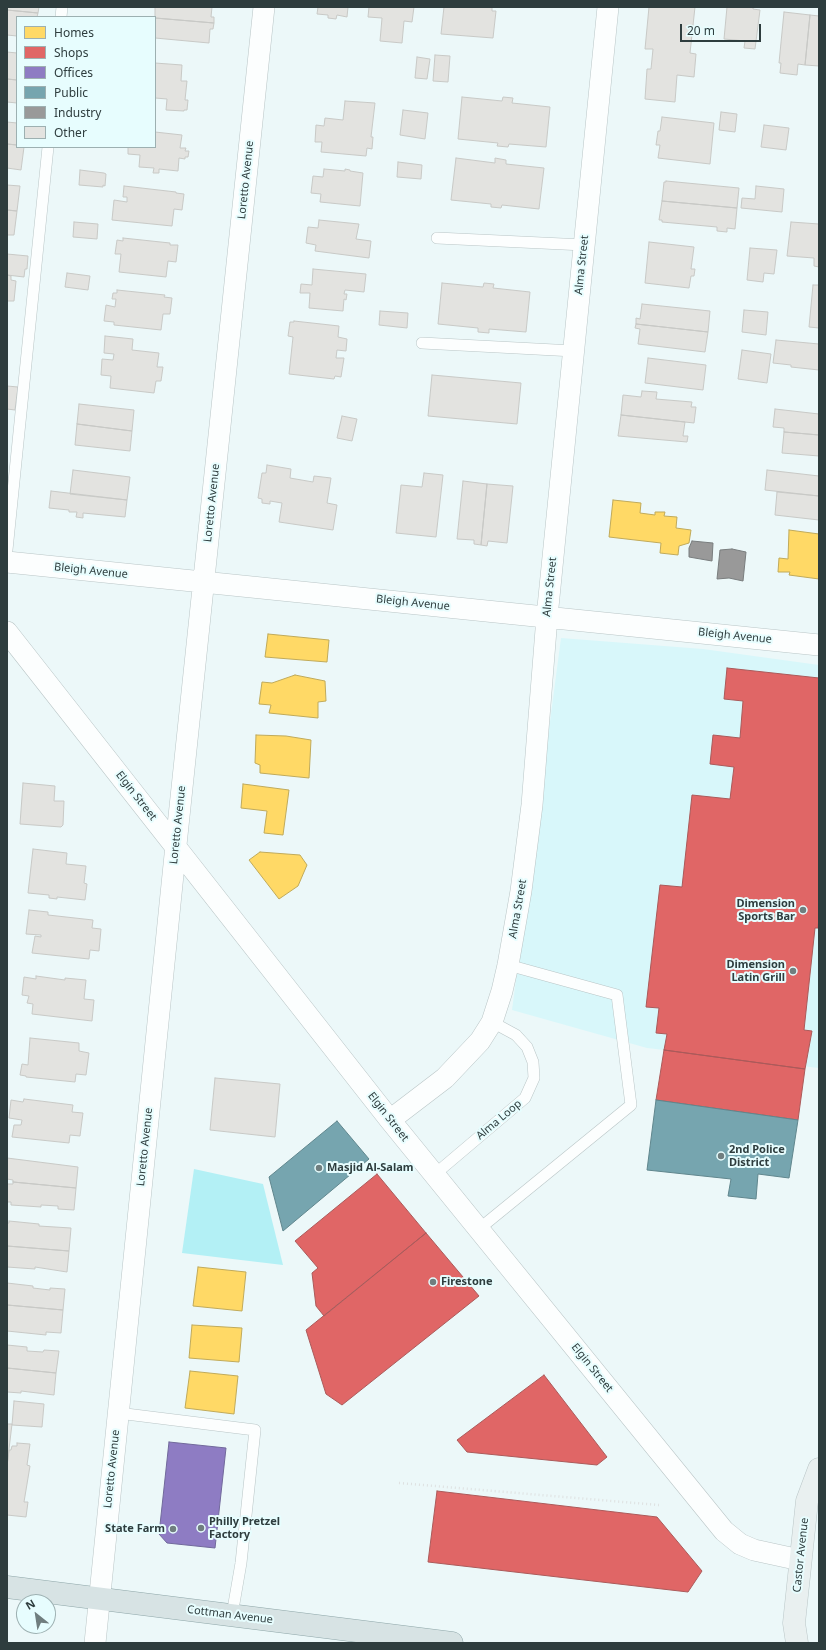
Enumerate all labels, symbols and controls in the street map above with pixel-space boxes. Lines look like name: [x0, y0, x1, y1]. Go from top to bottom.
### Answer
legend: [16, 16, 156, 148]
scale bar: [682, 16, 763, 42]
text: 20 m: [687, 22, 715, 39]
text: Homes: [54, 24, 94, 41]
text: Shops: [54, 44, 88, 61]
text: Offices: [54, 64, 93, 81]
text: Public: [54, 84, 88, 101]
text: Industry: [54, 104, 101, 121]
text: Other: [54, 124, 87, 141]
street label: Loretto Avenue: [235, 140, 257, 220]
street label: Alma Street: [572, 235, 592, 295]
street label: Loretto Avenue: [201, 463, 223, 543]
street label: Alma Street: [540, 557, 560, 617]
street label: Bleigh Avenue: [53, 561, 129, 581]
street label: Bleigh Avenue: [375, 593, 451, 613]
street label: Bleigh Avenue: [697, 626, 773, 646]
street label: Elgin Street: [113, 769, 159, 823]
street label: Loretto Avenue: [167, 785, 189, 865]
street label: Alma Street: [506, 878, 530, 940]
place label: Dimension Sports Bar: [736, 897, 795, 923]
marker: Dimension Sports Bar: [798, 905, 808, 915]
place label: Dimension Latin Grill: [726, 958, 785, 984]
marker: Dimension Latin Grill: [788, 966, 798, 976]
street label: Elgin Street: [365, 1090, 411, 1144]
street label: Alma Loop: [474, 1097, 524, 1143]
street label: Loretto Avenue: [134, 1107, 156, 1187]
place label: 2nd Police District: [729, 1143, 785, 1169]
marker: 2nd Police District: [716, 1151, 726, 1161]
place label: Masjid Al-Salam: [327, 1161, 414, 1175]
marker: Masjid Al-Salam: [314, 1163, 324, 1173]
place label: Firestone: [441, 1275, 492, 1289]
marker: Firestone: [428, 1277, 438, 1287]
street label: Elgin Street: [568, 1341, 616, 1395]
street label: Loretto Avenue: [101, 1429, 123, 1509]
place label: Philly Pretzel Factory: [209, 1515, 280, 1541]
street label: Castor Avenue: [791, 1517, 811, 1593]
place label: State Farm: [105, 1522, 165, 1536]
marker: Philly Pretzel Factory: [196, 1523, 206, 1533]
marker: State Farm: [168, 1524, 178, 1534]
north arrow: [16, 1594, 56, 1634]
text: N: [23, 1595, 38, 1613]
street label: Cottman Avenue: [186, 1603, 274, 1627]

